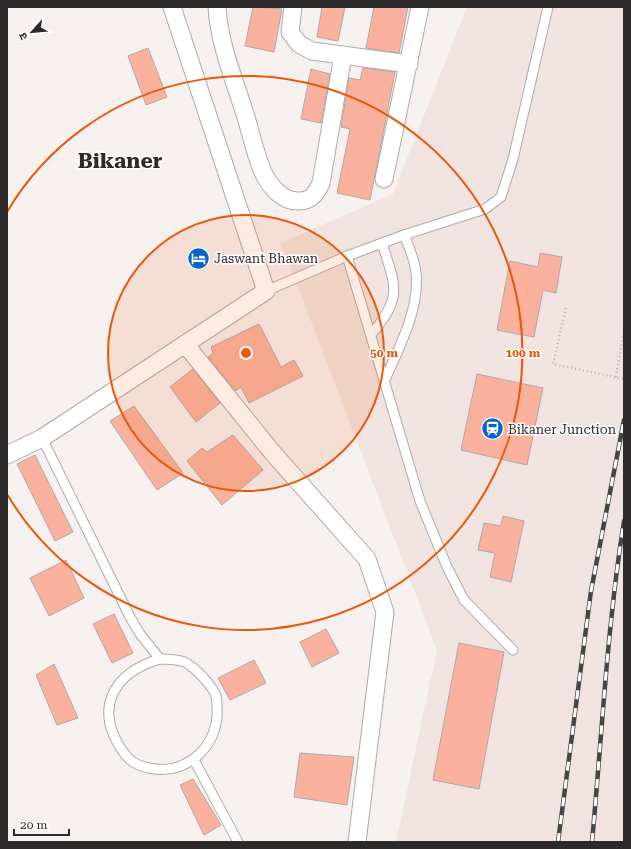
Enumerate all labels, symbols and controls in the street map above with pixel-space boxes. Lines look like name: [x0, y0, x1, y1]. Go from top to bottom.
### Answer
north arrow: [12, 12, 52, 52]
text: उ: [16, 30, 31, 42]
district label: Bikaner: [78, 149, 163, 173]
hotel icon: Jaswant Bhawan: [186, 245, 212, 271]
place label: Jaswant Bhawan: [214, 251, 319, 266]
centre of rings: [239, 346, 253, 360]
text: 50 m: [370, 346, 398, 360]
text: 100 m: [506, 346, 541, 360]
station icon: Bikaner Junction: [479, 416, 505, 442]
place label: Bikaner Junction: [508, 422, 617, 437]
scale bar: [14, 811, 69, 837]
text: 20 m: [20, 818, 47, 832]

